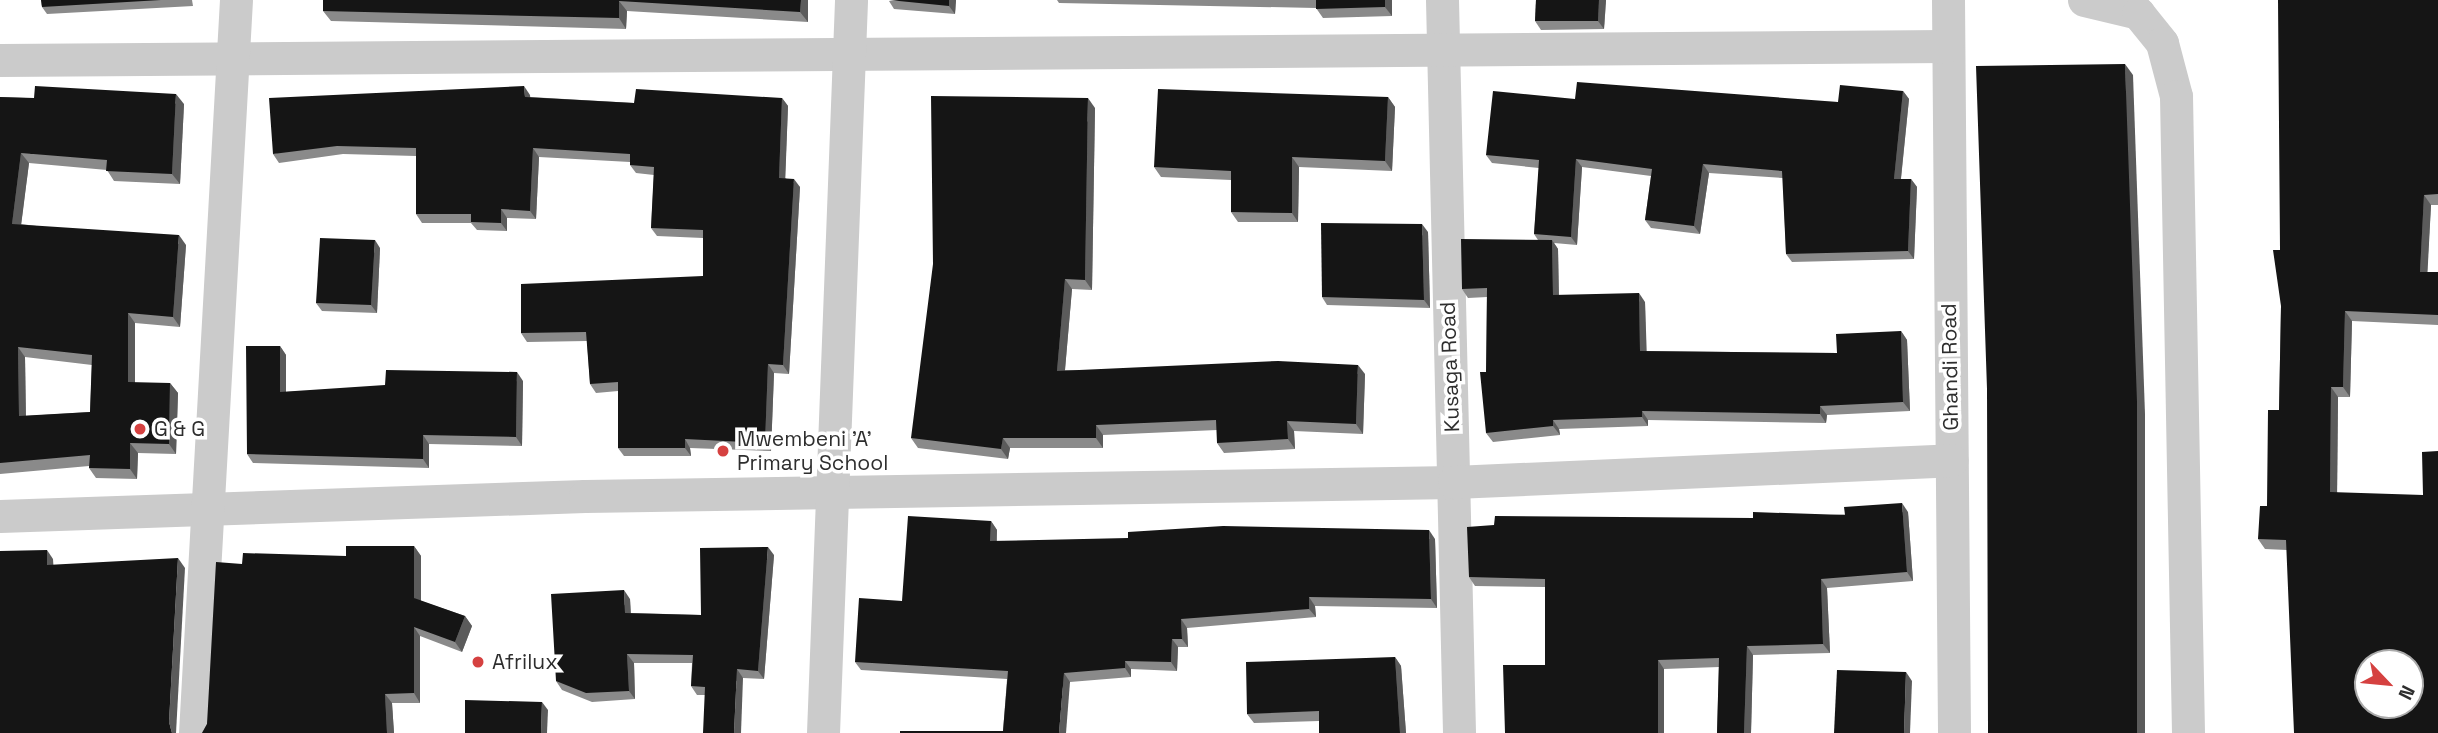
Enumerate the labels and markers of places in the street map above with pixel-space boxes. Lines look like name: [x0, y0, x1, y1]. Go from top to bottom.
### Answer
place label: G & G: [154, 416, 205, 442]
marker: G & G: [132, 421, 148, 437]
place label: Mwembeni 'A' Primary School: [737, 426, 888, 476]
marker: Mwembeni 'A' Primary School: [715, 443, 731, 459]
place label: Afrilux: [492, 649, 558, 675]
marker: Afrilux: [470, 654, 486, 670]

